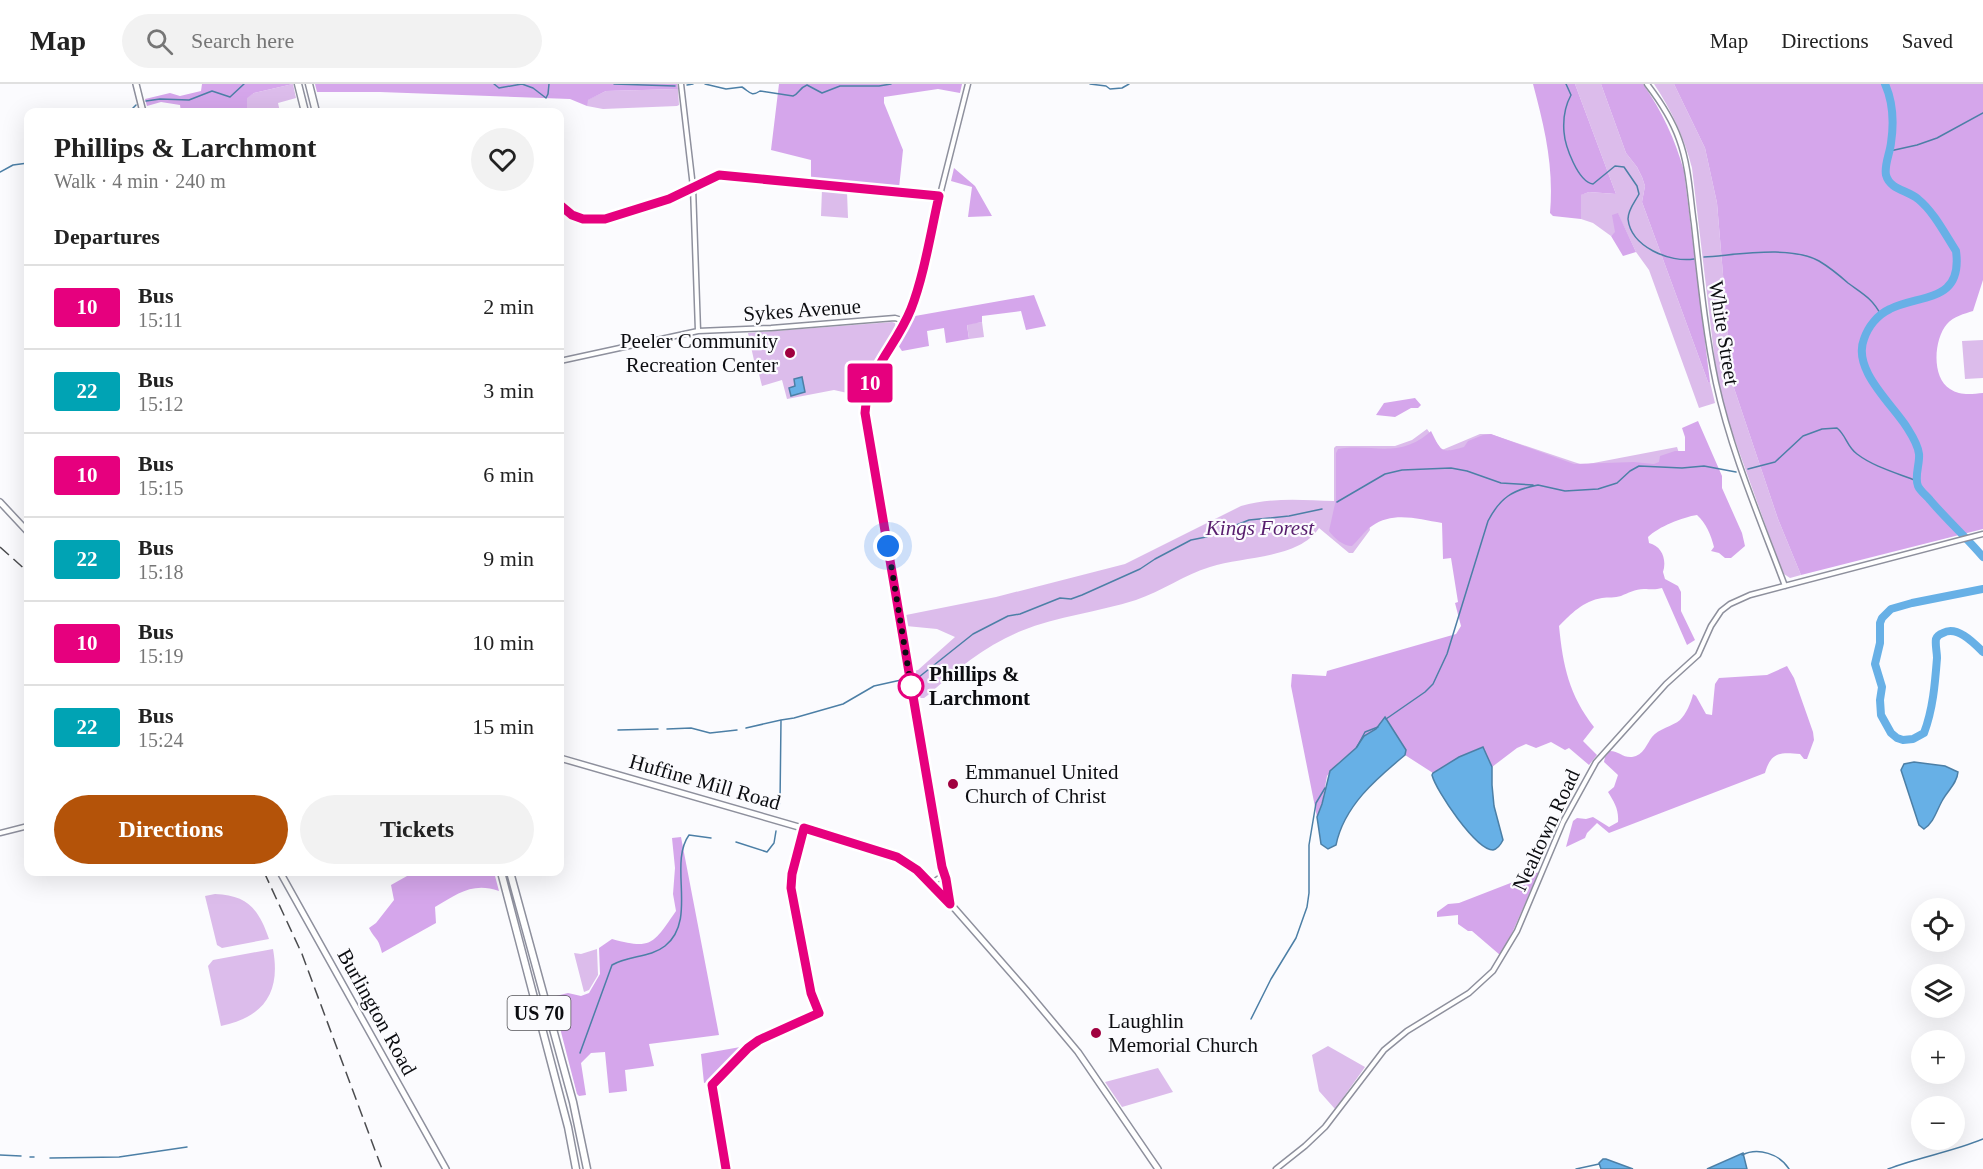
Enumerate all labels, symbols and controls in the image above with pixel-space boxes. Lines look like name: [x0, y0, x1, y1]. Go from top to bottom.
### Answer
search box: [122, 14, 542, 68]
text: Map: [30, 25, 86, 56]
icon: search: [143, 25, 176, 58]
text: Search here: [191, 28, 294, 53]
text: Map: [1710, 29, 1748, 53]
text: Directions: [1781, 29, 1869, 53]
text: Saved: [1902, 29, 1953, 53]
button: heart: [471, 128, 534, 191]
text: Phillips & Larchmont: [54, 132, 316, 163]
text: Walk · 4 min · 240 m: [54, 170, 226, 192]
text: Departures: [54, 224, 160, 249]
street label: White Street: [1704, 279, 1744, 387]
text: Bus: [138, 283, 173, 308]
text: 2 min: [483, 294, 534, 319]
street label: Sykes Avenue: [742, 294, 862, 326]
text: 10: [77, 295, 98, 319]
text: 15:11: [138, 309, 183, 331]
place label: Peeler Community Recreation Center: [620, 329, 778, 377]
marker: Peeler Community Recreation Center: [783, 346, 797, 360]
line badge: 10: [843, 364, 897, 402]
text: Bus: [138, 367, 173, 392]
text: 10: [860, 371, 881, 395]
text: 3 min: [483, 378, 534, 403]
text: 22: [77, 379, 98, 403]
text: 15:12: [138, 393, 184, 415]
text: Bus: [138, 451, 173, 476]
text: 6 min: [483, 462, 534, 487]
text: 10: [77, 463, 98, 487]
text: 15:15: [138, 477, 184, 499]
park label: Kings Forest: [1205, 516, 1315, 540]
your location: [873, 531, 903, 561]
text: Bus: [138, 535, 173, 560]
text: 9 min: [483, 546, 534, 571]
text: 22: [77, 547, 98, 571]
text: 15:18: [138, 561, 184, 583]
text: Bus: [138, 619, 173, 644]
text: 10 min: [472, 630, 534, 655]
text: 10: [77, 631, 98, 655]
text: 15:19: [138, 645, 184, 667]
place label: Phillips & Larchmont: [929, 662, 1030, 710]
marker: Phillips & Larchmont: [898, 673, 924, 699]
text: Bus: [138, 703, 173, 728]
text: 15 min: [472, 714, 534, 739]
text: 22: [77, 715, 98, 739]
text: 15:24: [138, 729, 184, 751]
street label: Huffine Mill Road: [627, 749, 784, 815]
place label: Emmanuel United Church of Christ: [965, 760, 1119, 808]
street label: Nealtown Road: [1507, 765, 1585, 895]
marker: Emmanuel United Church of Christ: [946, 777, 960, 791]
button: Directions: [54, 795, 288, 864]
button: Tickets: [300, 795, 534, 864]
map controls: [1911, 898, 1965, 1150]
button: locate: [1911, 898, 1965, 952]
street label: Burlington Road: [332, 945, 422, 1080]
button: layers: [1911, 964, 1965, 1018]
road number: US 70: [508, 996, 570, 1030]
place label: Laughlin Memorial Church: [1108, 1009, 1258, 1057]
marker: Laughlin Memorial Church: [1089, 1026, 1103, 1040]
button: +: [1911, 1030, 1965, 1084]
button: −: [1911, 1096, 1965, 1150]

